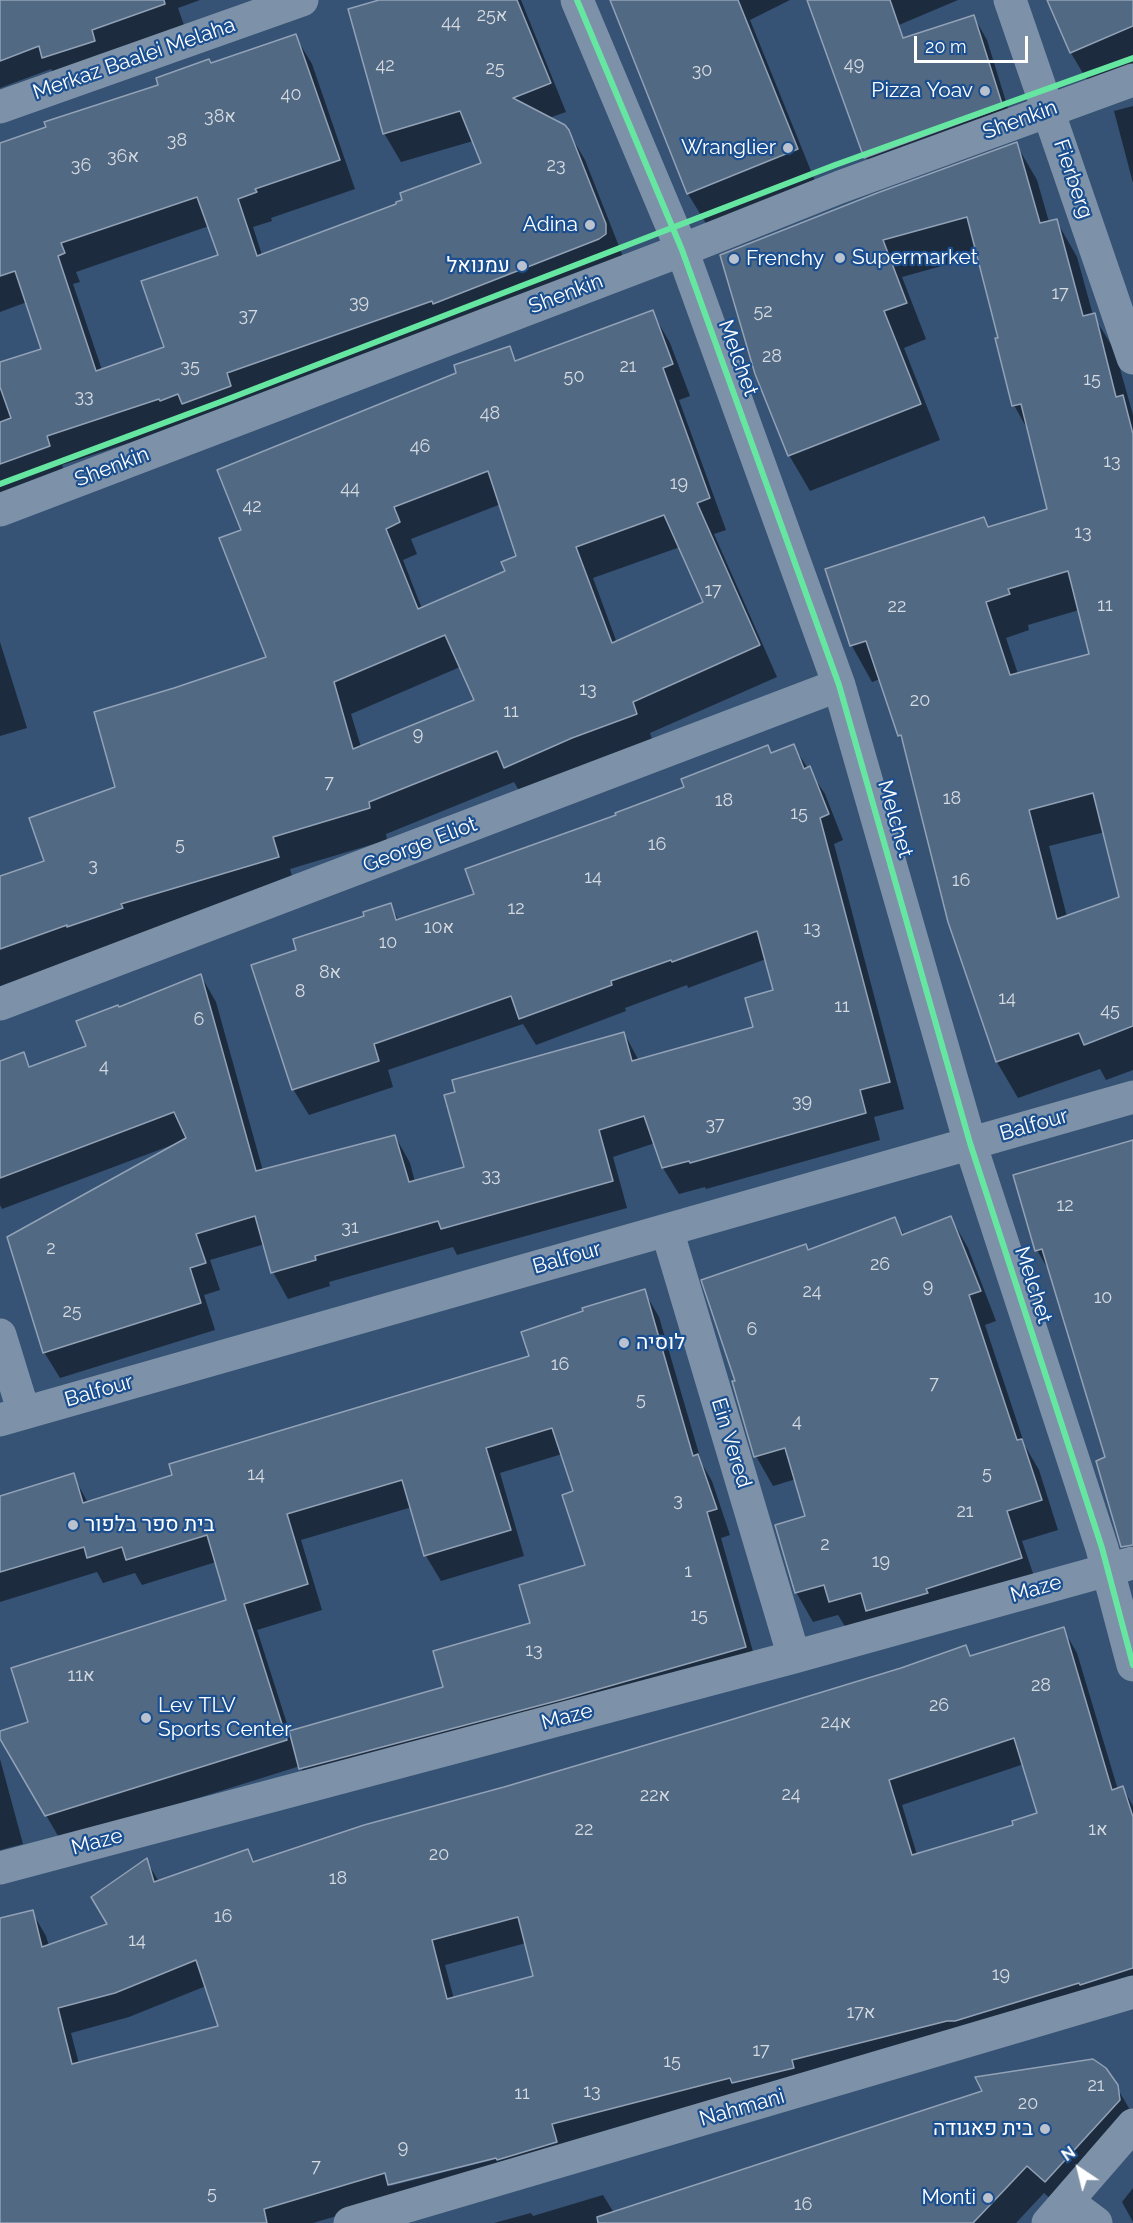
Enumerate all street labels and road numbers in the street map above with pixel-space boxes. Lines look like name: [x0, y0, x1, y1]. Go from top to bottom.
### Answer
street label: Merkaz Baalei Melaha: [29, 13, 239, 105]
street label: Shenkin: [979, 95, 1061, 145]
street label: Fierberg: [1048, 136, 1098, 222]
street label: Shenkin: [525, 268, 607, 320]
street label: Melchet: [713, 316, 763, 400]
street label: Shenkin: [71, 441, 153, 493]
street label: Melchet: [872, 777, 918, 861]
street label: George Eliot: [359, 812, 481, 878]
street label: Balfour: [997, 1103, 1071, 1147]
street label: Balfour: [530, 1236, 604, 1280]
street label: Melchet: [1009, 1243, 1057, 1327]
street label: Balfour: [62, 1369, 136, 1413]
street label: Ein Vered: [705, 1395, 757, 1491]
street label: Maze: [1007, 1570, 1065, 1608]
street label: Maze: [539, 1698, 595, 1736]
street label: Maze: [69, 1823, 125, 1861]
street label: Nahmani: [697, 2084, 787, 2132]

